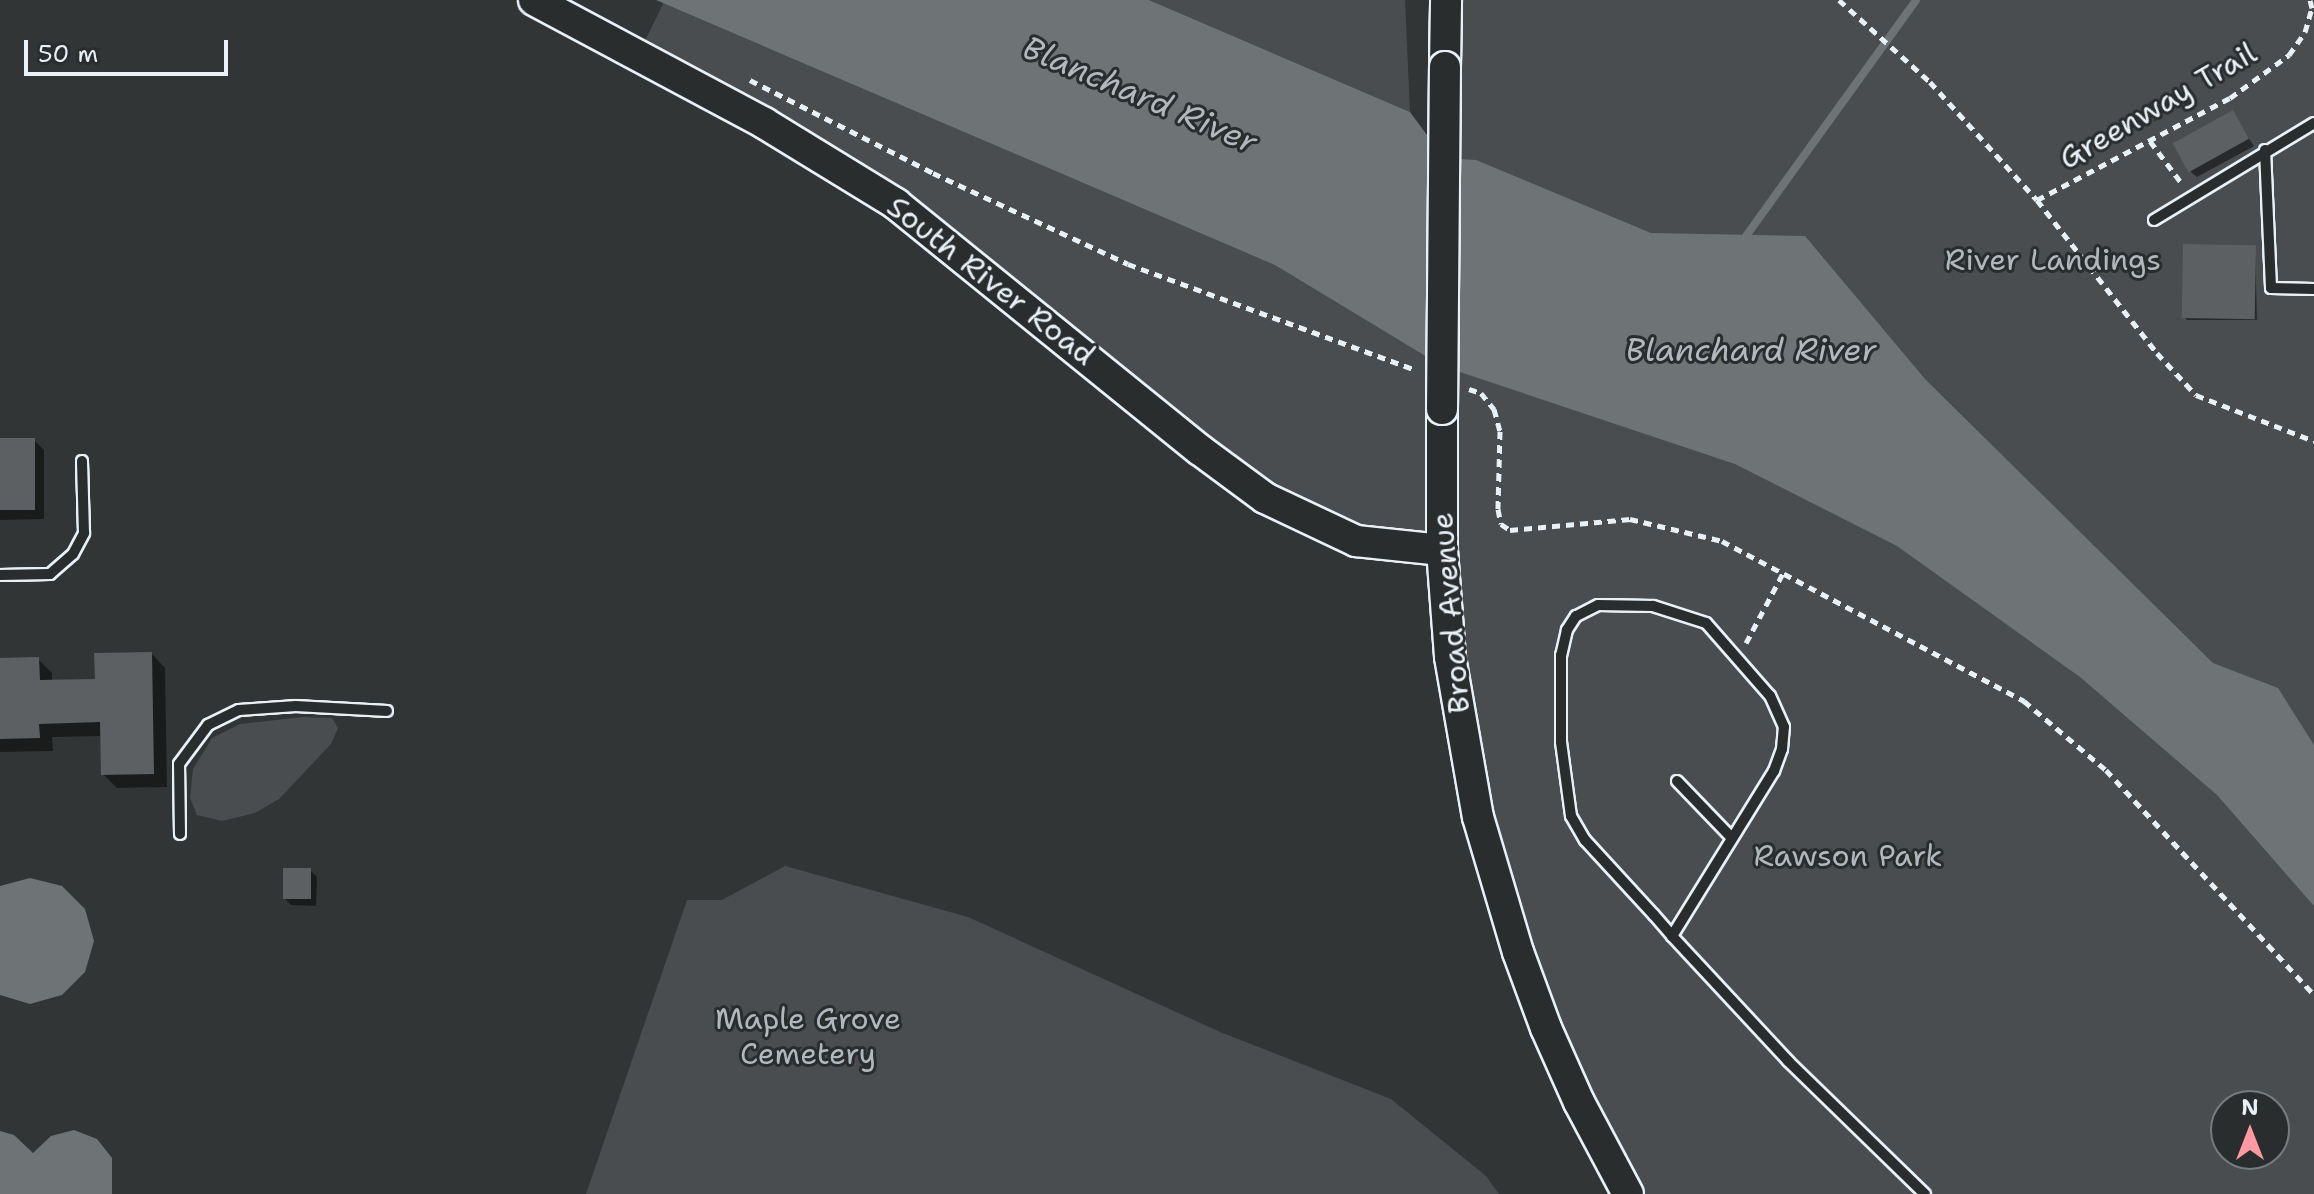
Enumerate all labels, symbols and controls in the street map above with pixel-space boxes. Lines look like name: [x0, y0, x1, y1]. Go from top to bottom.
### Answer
scale bar: [28, 24, 232, 74]
water label: Blanchard River: [1017, 28, 1263, 162]
street label: Greenway Trail: [2053, 35, 2263, 177]
text: 50 m: [38, 38, 98, 70]
street label: South River Road: [880, 189, 1102, 373]
park label: River Landings: [1945, 242, 2161, 278]
water label: Blanchard River: [1625, 331, 1877, 369]
street label: Broad Avenue: [1424, 511, 1478, 715]
park label: Rawson Park: [1753, 838, 1943, 874]
park label: Maple Grove Cemetery: [715, 1001, 901, 1072]
north arrow: [2210, 1090, 2290, 1170]
text: N: [2241, 1093, 2259, 1122]

